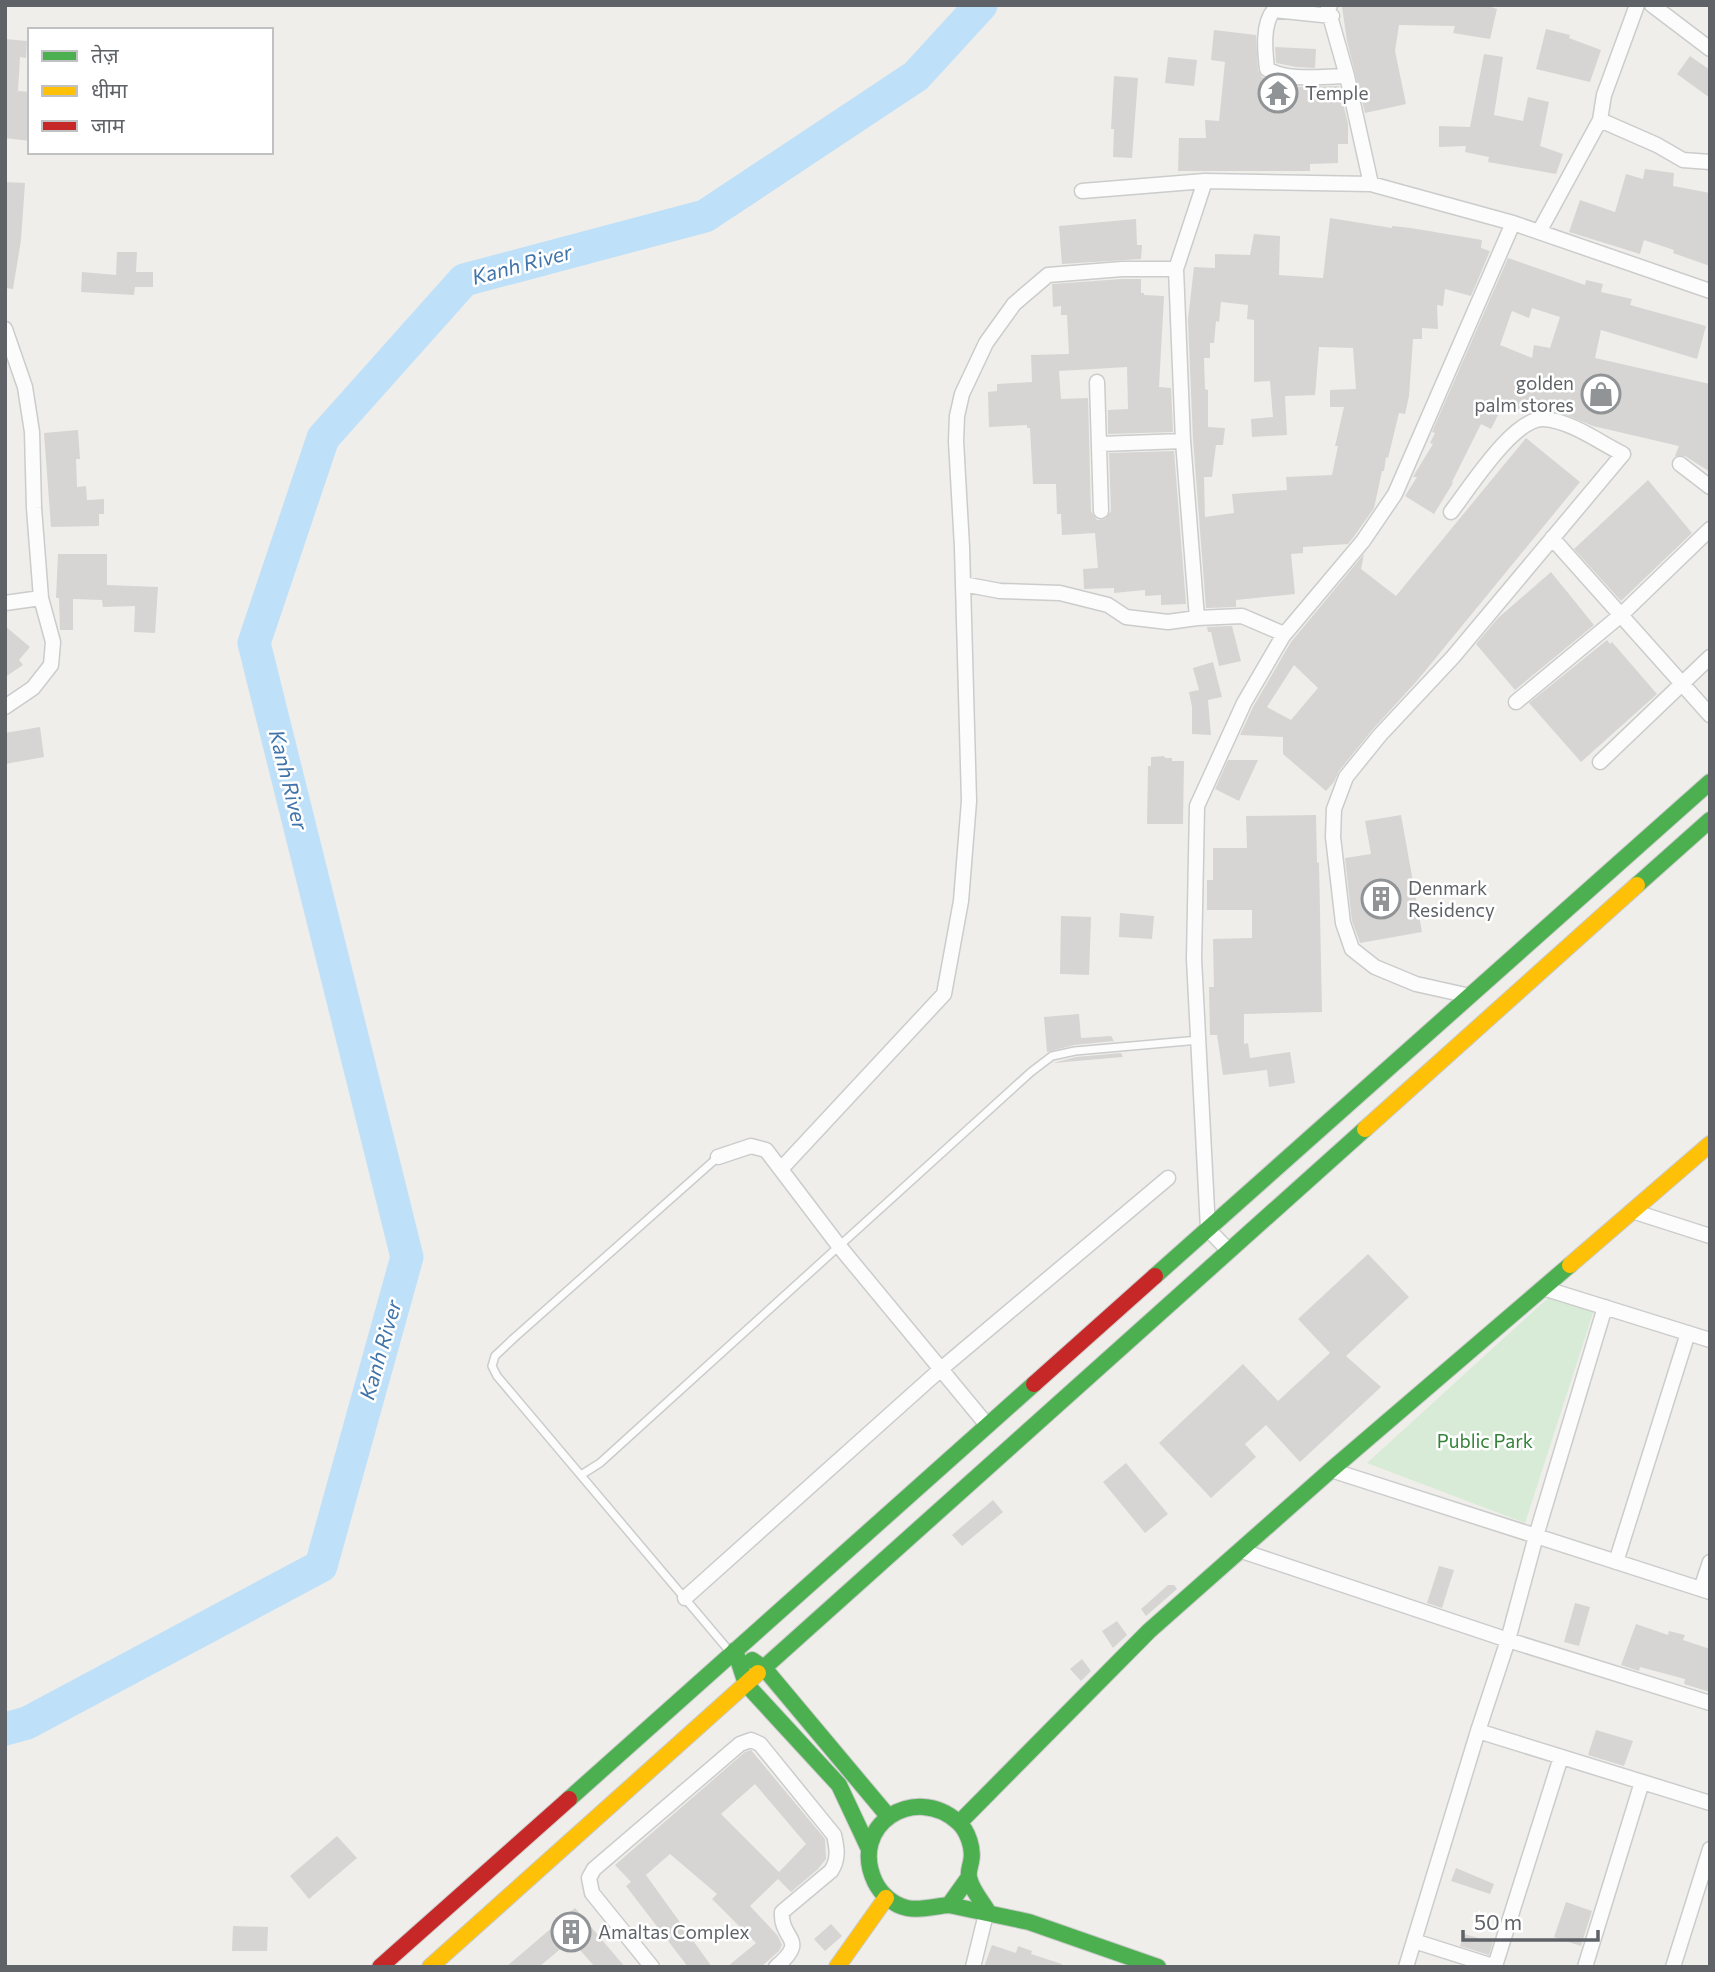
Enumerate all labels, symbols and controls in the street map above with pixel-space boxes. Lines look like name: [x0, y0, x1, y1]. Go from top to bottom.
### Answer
legend: [28, 28, 273, 154]
text: तेज़: [91, 42, 119, 67]
temple icon: Temple: [1257, 72, 1299, 114]
text: धीमा: [91, 77, 128, 102]
place label: Temple: [1305, 81, 1368, 104]
text: जाम: [91, 112, 125, 137]
water label: Kanh River: [469, 238, 575, 289]
place label: golden palm stores: [1474, 371, 1574, 416]
shop icon: golden palm stores: [1580, 373, 1622, 415]
water label: Kanh River: [265, 727, 314, 833]
place label: Denmark Residency: [1408, 876, 1495, 921]
building icon: Denmark Residency: [1360, 878, 1402, 920]
water label: Kanh River: [353, 1296, 406, 1402]
park label: Public Park: [1437, 1429, 1533, 1452]
scale bar: [1463, 1898, 1598, 1942]
text: 50 m: [1474, 1909, 1522, 1934]
building icon: Amaltas Complex: [550, 1911, 592, 1953]
place label: Amaltas Complex: [598, 1920, 750, 1943]

